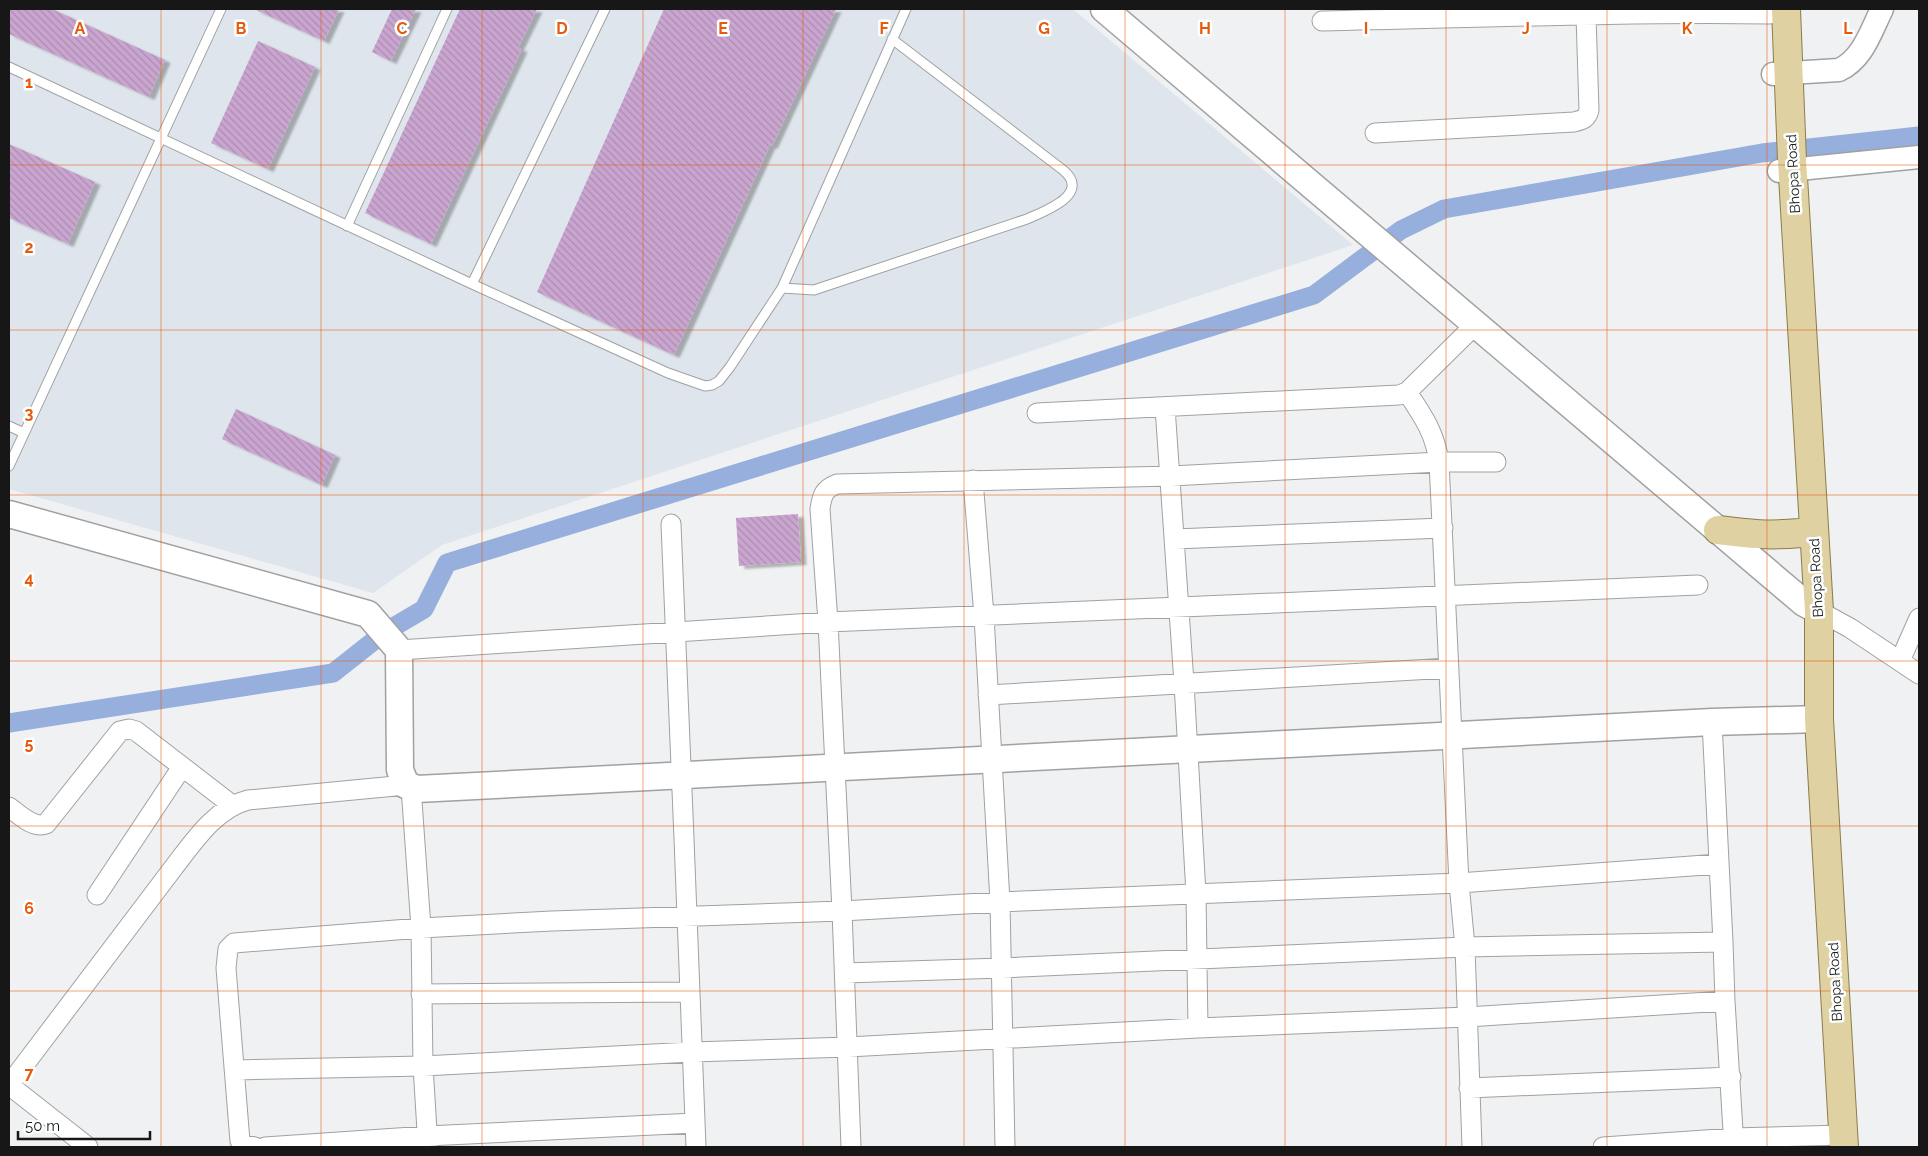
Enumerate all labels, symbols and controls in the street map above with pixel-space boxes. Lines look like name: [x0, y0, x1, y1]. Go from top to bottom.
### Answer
text: A: [75, 19, 86, 38]
text: B: [236, 19, 247, 38]
text: C: [397, 19, 408, 38]
text: D: [556, 19, 568, 38]
text: E: [718, 19, 728, 38]
text: F: [879, 19, 889, 38]
text: G: [1038, 19, 1050, 38]
text: H: [1199, 19, 1211, 38]
text: I: [1364, 19, 1368, 38]
text: J: [1522, 19, 1530, 38]
text: K: [1682, 19, 1693, 38]
text: L: [1843, 19, 1853, 38]
text: 1: [25, 73, 33, 92]
street label: Bhopa Road: [1783, 134, 1803, 214]
text: 2: [24, 238, 34, 257]
text: 3: [25, 404, 34, 423]
street label: Bhopa Road: [1806, 538, 1826, 618]
text: 4: [24, 569, 34, 588]
text: 5: [25, 734, 34, 753]
text: 6: [24, 899, 34, 918]
street label: Bhopa Road: [1825, 942, 1845, 1022]
text: 7: [25, 1064, 34, 1083]
scale bar: [18, 1108, 150, 1140]
text: 50 m: [25, 1117, 60, 1135]

